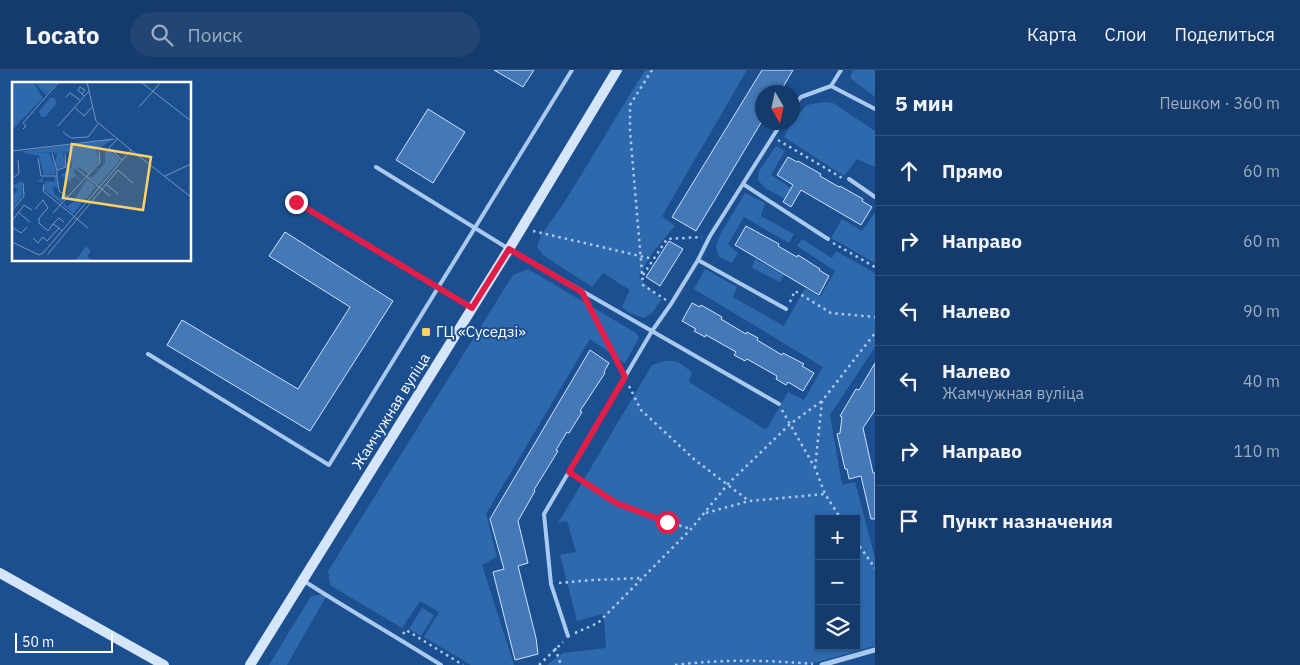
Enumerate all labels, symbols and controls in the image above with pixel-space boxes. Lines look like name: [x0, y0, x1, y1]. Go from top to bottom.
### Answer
search box: [130, 12, 480, 57]
text: Locato: [25, 19, 100, 51]
icon: search: [148, 21, 176, 49]
text: Поиск: [188, 23, 243, 47]
text: Карта: [1027, 23, 1077, 46]
text: Слои: [1105, 23, 1147, 46]
text: Поделиться: [1175, 23, 1275, 46]
inset map: [12, 82, 191, 261]
north arrow: [755, 85, 800, 130]
text: 5 мин: [895, 89, 954, 117]
text: Пешком · 360 m: [1159, 93, 1280, 113]
icon: ahead: [895, 157, 923, 185]
text: Прямо: [942, 159, 1003, 183]
text: 60 m: [1243, 161, 1280, 181]
route end: [285, 191, 308, 214]
icon: right: [895, 227, 923, 255]
text: Направо: [942, 229, 1022, 253]
text: 60 m: [1243, 231, 1280, 251]
icon: left: [895, 297, 923, 325]
text: Налево: [942, 299, 1011, 323]
text: 90 m: [1243, 301, 1280, 321]
place label: ГЦ «Суседзі»: [436, 322, 526, 341]
marker: ГЦ «Суседзі»: [420, 326, 432, 338]
street label: Жамчужная вуліца: [347, 349, 434, 472]
text: Налево: [942, 359, 1011, 383]
icon: left: [895, 367, 923, 395]
text: 40 m: [1243, 371, 1280, 391]
text: Жамчужная вуліца: [942, 383, 1084, 403]
icon: right: [895, 437, 923, 465]
text: Направо: [942, 439, 1022, 463]
text: 110 m: [1233, 441, 1280, 461]
icon: arrive: [895, 507, 923, 535]
text: Пункт назначения: [942, 509, 1113, 533]
route start: [656, 511, 679, 534]
map controls: [815, 515, 860, 650]
button: +: [815, 515, 860, 560]
button: −: [815, 560, 860, 605]
button: layers: [815, 605, 860, 650]
scale bar: [15, 630, 112, 653]
text: 50 m: [22, 633, 54, 651]

